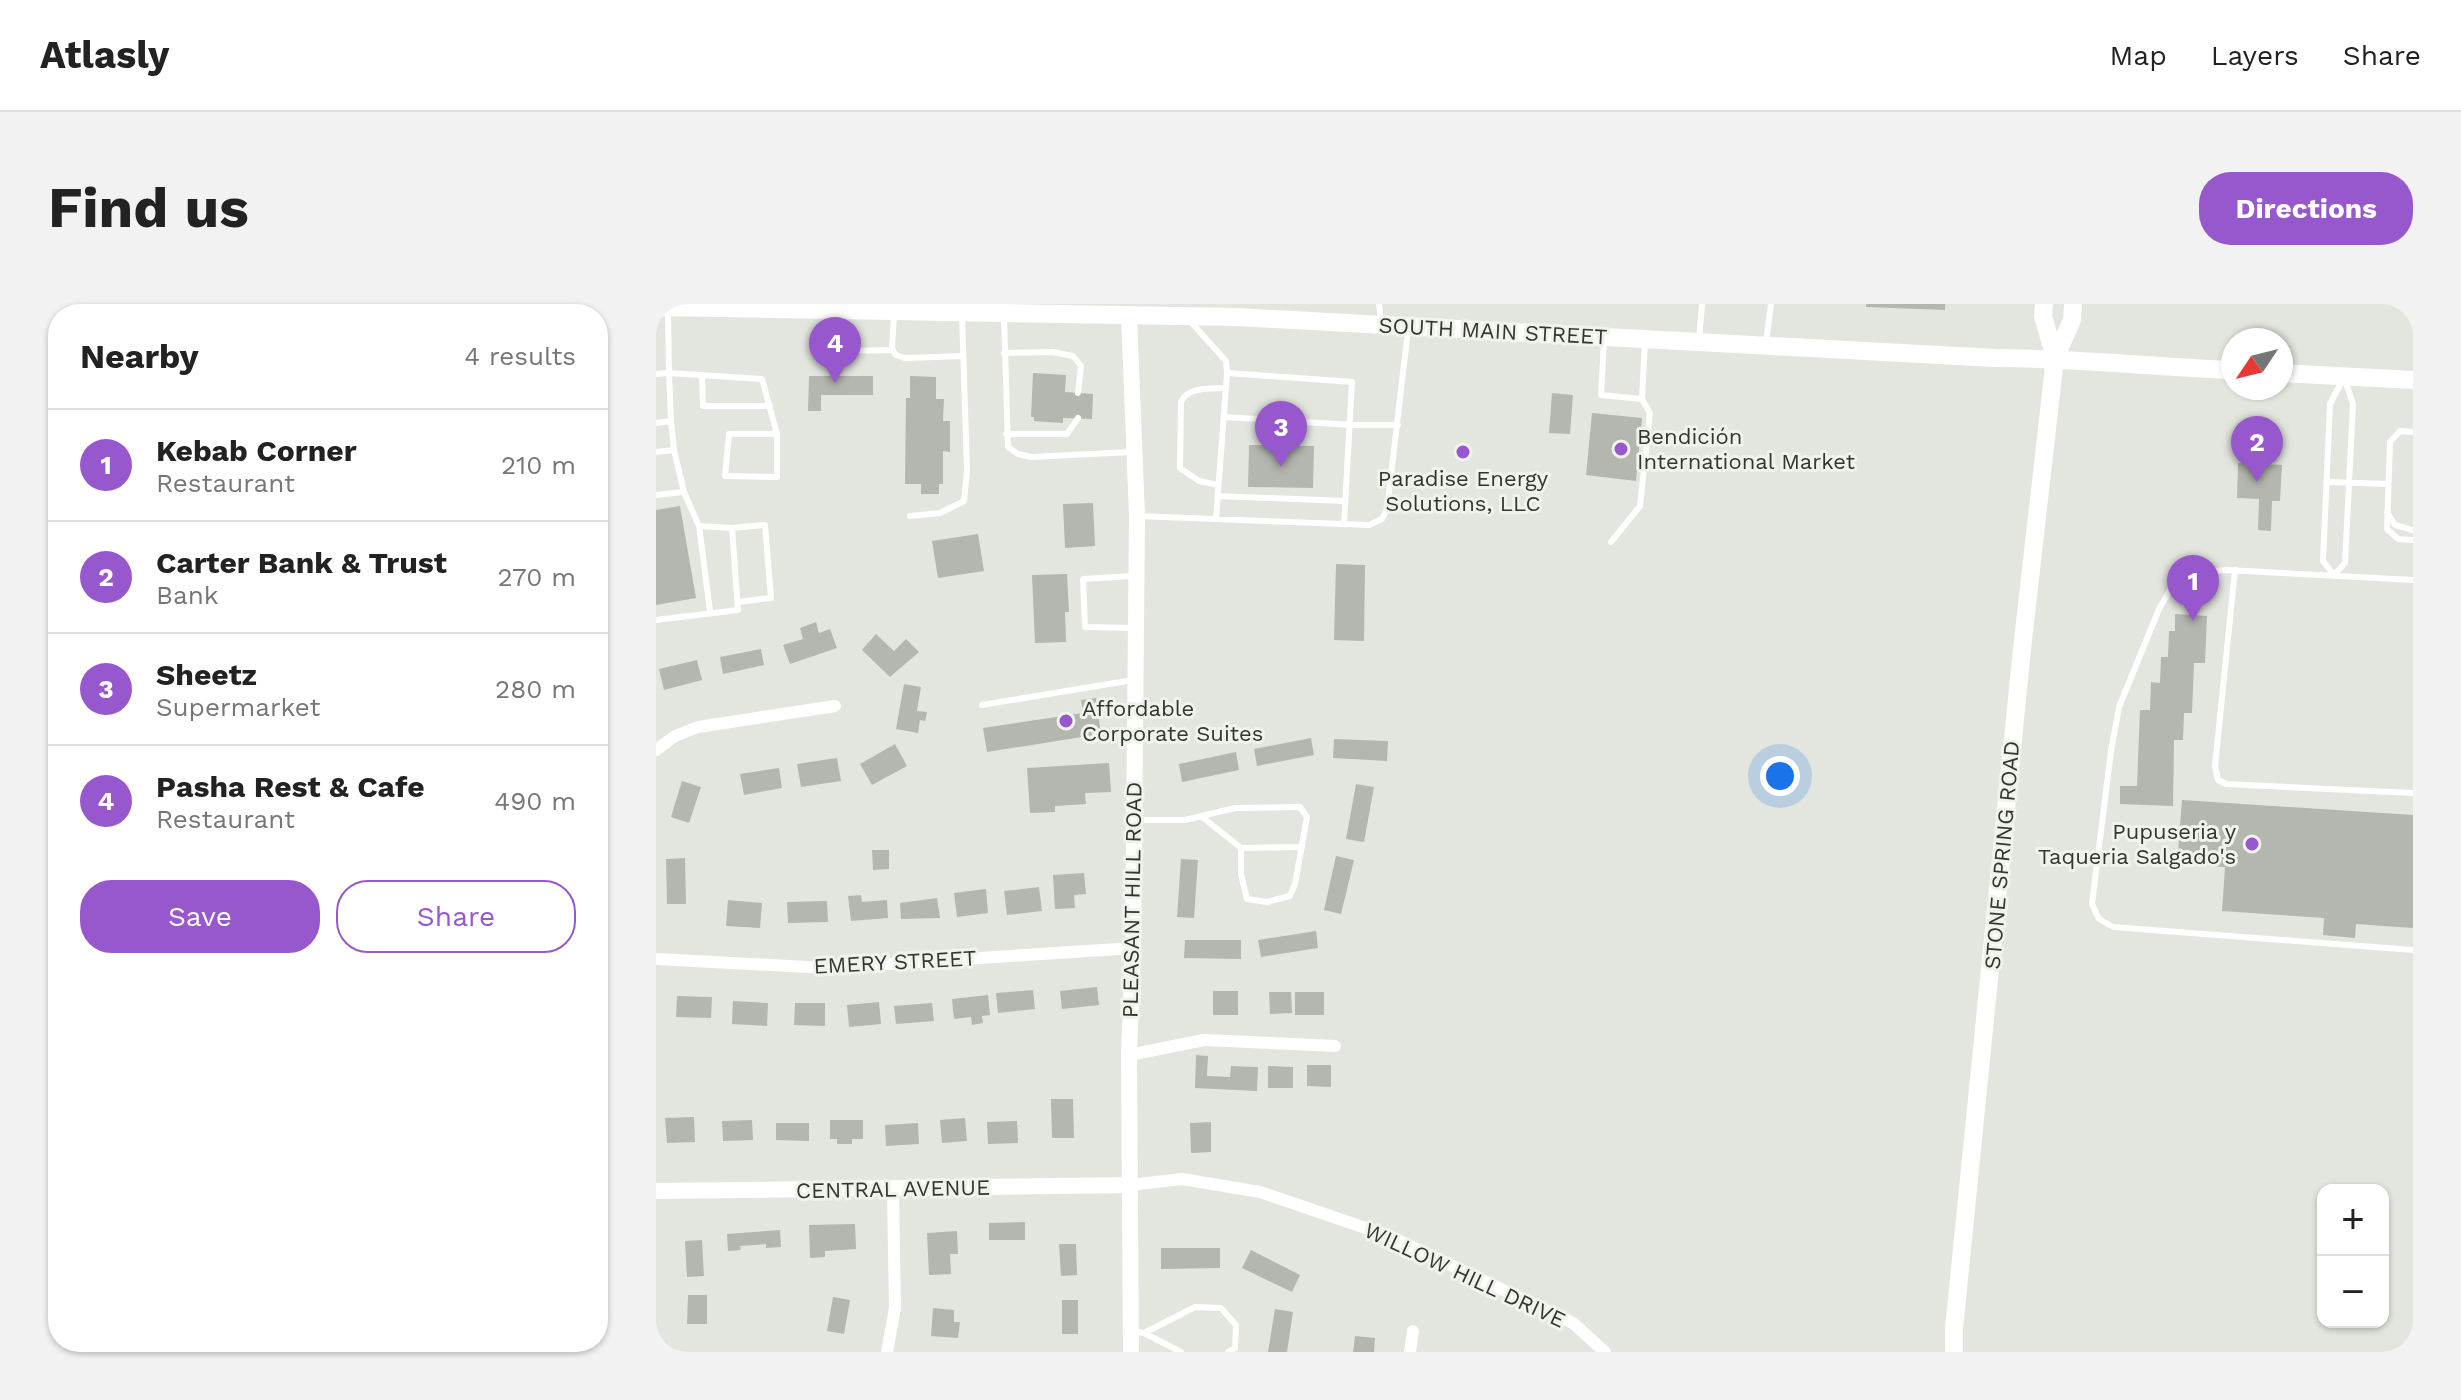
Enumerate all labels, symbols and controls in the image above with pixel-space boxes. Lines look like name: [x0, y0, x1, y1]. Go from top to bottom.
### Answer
text: Atlasly: [40, 33, 170, 77]
text: Map: [2110, 39, 2167, 72]
text: Layers: [2211, 39, 2299, 72]
text: Share: [2343, 39, 2421, 72]
button: Directions: [2199, 172, 2413, 245]
text: Find us: [48, 175, 249, 241]
street label: SOUTH MAIN STREET: [1378, 313, 1608, 349]
pin: 4: [809, 317, 861, 383]
north arrow: [2221, 328, 2293, 400]
text: Nearby: [80, 336, 199, 376]
text: 4 results: [464, 341, 576, 371]
pin: 3: [1255, 401, 1307, 467]
pin: 2: [2231, 416, 2283, 482]
place label: Bendición International Market: [1637, 424, 1855, 474]
text: Kebab Corner: [156, 433, 357, 468]
marker: Bendición International Market: [1612, 440, 1630, 458]
marker: Paradise Energy Solutions, LLC: [1454, 443, 1472, 461]
text: 1: [100, 450, 112, 480]
text: 210 m: [501, 450, 576, 480]
place label: Paradise Energy Solutions, LLC: [1378, 466, 1549, 516]
text: Restaurant: [156, 468, 295, 498]
text: Carter Bank & Trust: [156, 545, 447, 580]
pin: 1: [2167, 555, 2219, 621]
text: 2: [98, 562, 114, 592]
text: 270 m: [497, 562, 576, 592]
text: Bank: [156, 580, 219, 610]
text: Sheetz: [156, 657, 257, 692]
text: 3: [98, 674, 114, 704]
text: 280 m: [495, 674, 576, 704]
text: Supermarket: [156, 692, 320, 722]
place label: Affordable Corporate Suites: [1082, 696, 1263, 746]
marker: Affordable Corporate Suites: [1057, 712, 1075, 730]
street label: STONE SPRING ROAD: [1980, 740, 2024, 970]
your location: [1760, 756, 1800, 796]
text: Pasha Rest & Cafe: [156, 769, 425, 804]
street label: PLEASANT HILL ROAD: [1117, 782, 1147, 1018]
text: 4: [98, 786, 114, 816]
text: 490 m: [494, 786, 576, 816]
text: Restaurant: [156, 804, 295, 834]
place label: Pupuseria y Taqueria Salgado's: [2038, 819, 2237, 869]
marker: Pupuseria y Taqueria Salgado's: [2243, 835, 2261, 853]
button: Save: [80, 880, 320, 953]
button: Share: [336, 880, 576, 953]
street label: EMERY STREET: [813, 945, 977, 979]
street label: CENTRAL AVENUE: [796, 1175, 990, 1203]
map controls: [2317, 1184, 2389, 1328]
button: +: [2317, 1184, 2389, 1256]
street label: WILLOW HILL DRIVE: [1360, 1217, 1570, 1333]
button: −: [2317, 1256, 2389, 1328]

